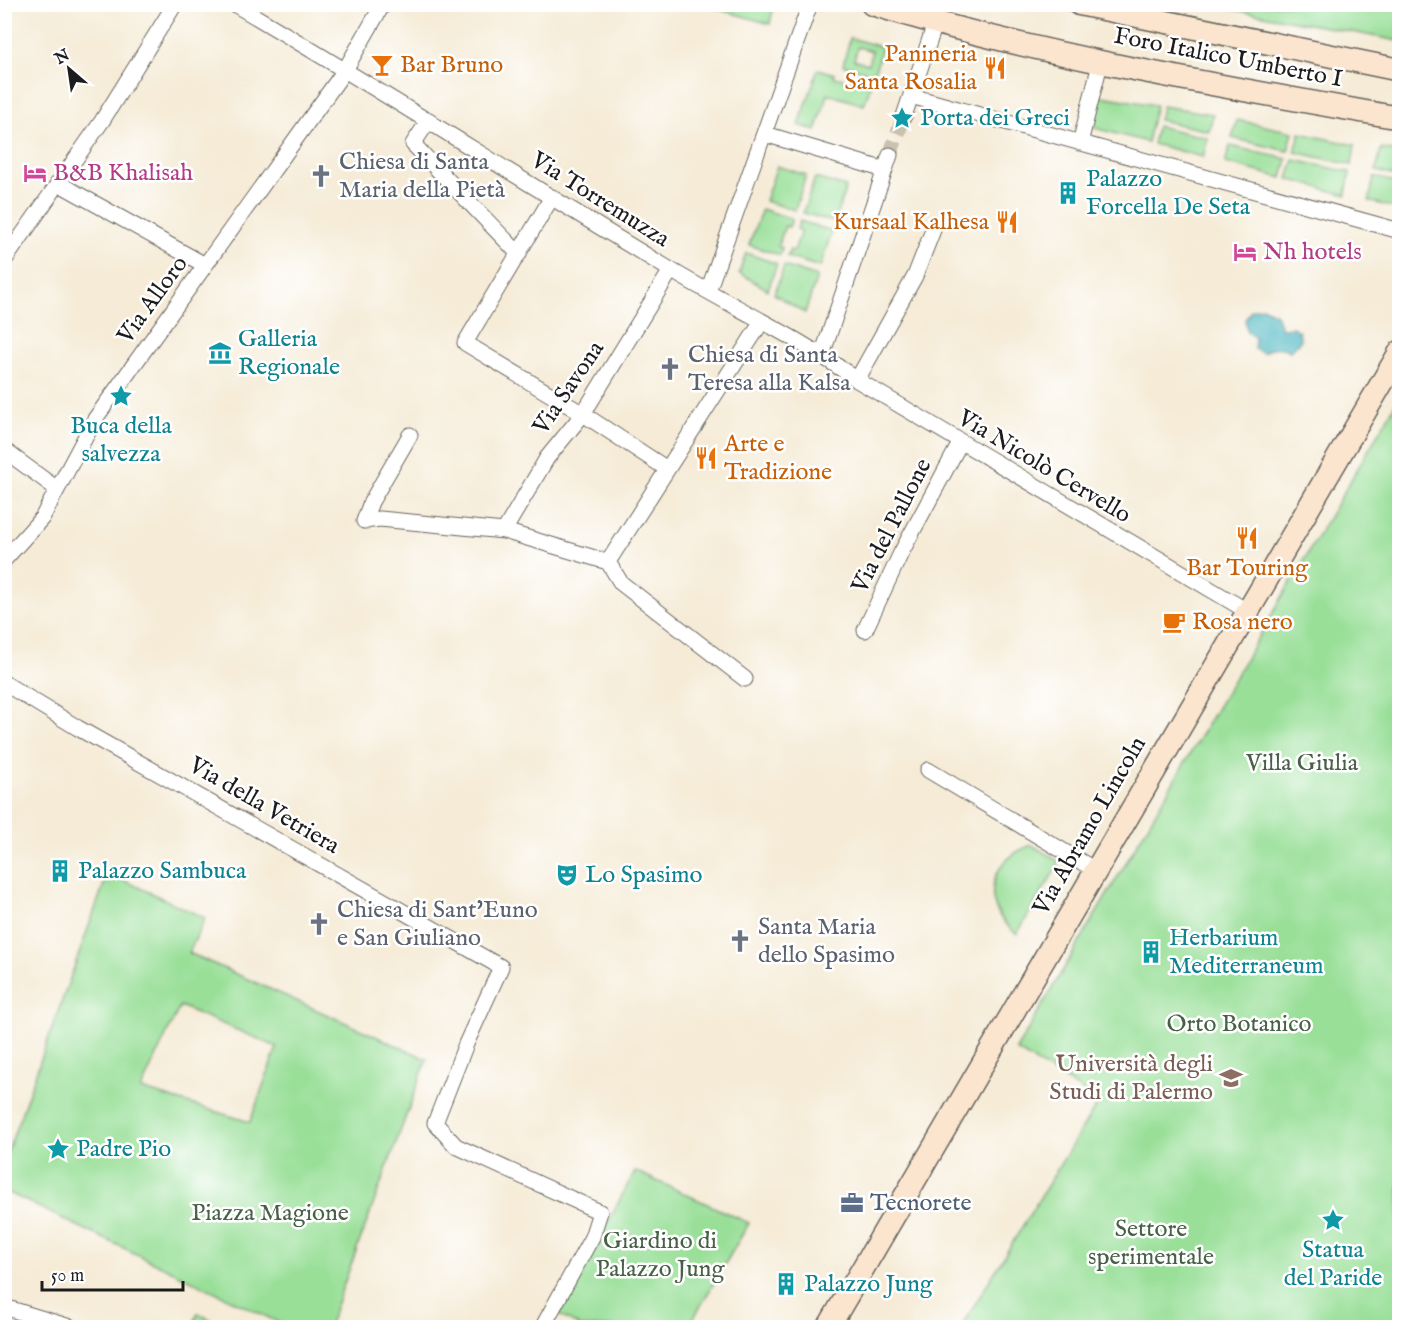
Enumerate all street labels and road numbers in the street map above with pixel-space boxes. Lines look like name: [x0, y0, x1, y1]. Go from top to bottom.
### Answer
street label: Foro Italico Umberto I: [1111, 21, 1345, 95]
street label: Via Torremuzza: [524, 144, 676, 255]
street label: Via Alloro: [110, 250, 195, 351]
street label: Via Savona: [526, 335, 612, 442]
street label: Via Nicolò Cervello: [951, 403, 1136, 531]
street label: Via del Pallone: [844, 453, 939, 599]
street label: Via Abramo Lincoln: [1026, 731, 1154, 922]
street label: Via della Vetriera: [182, 750, 346, 862]

